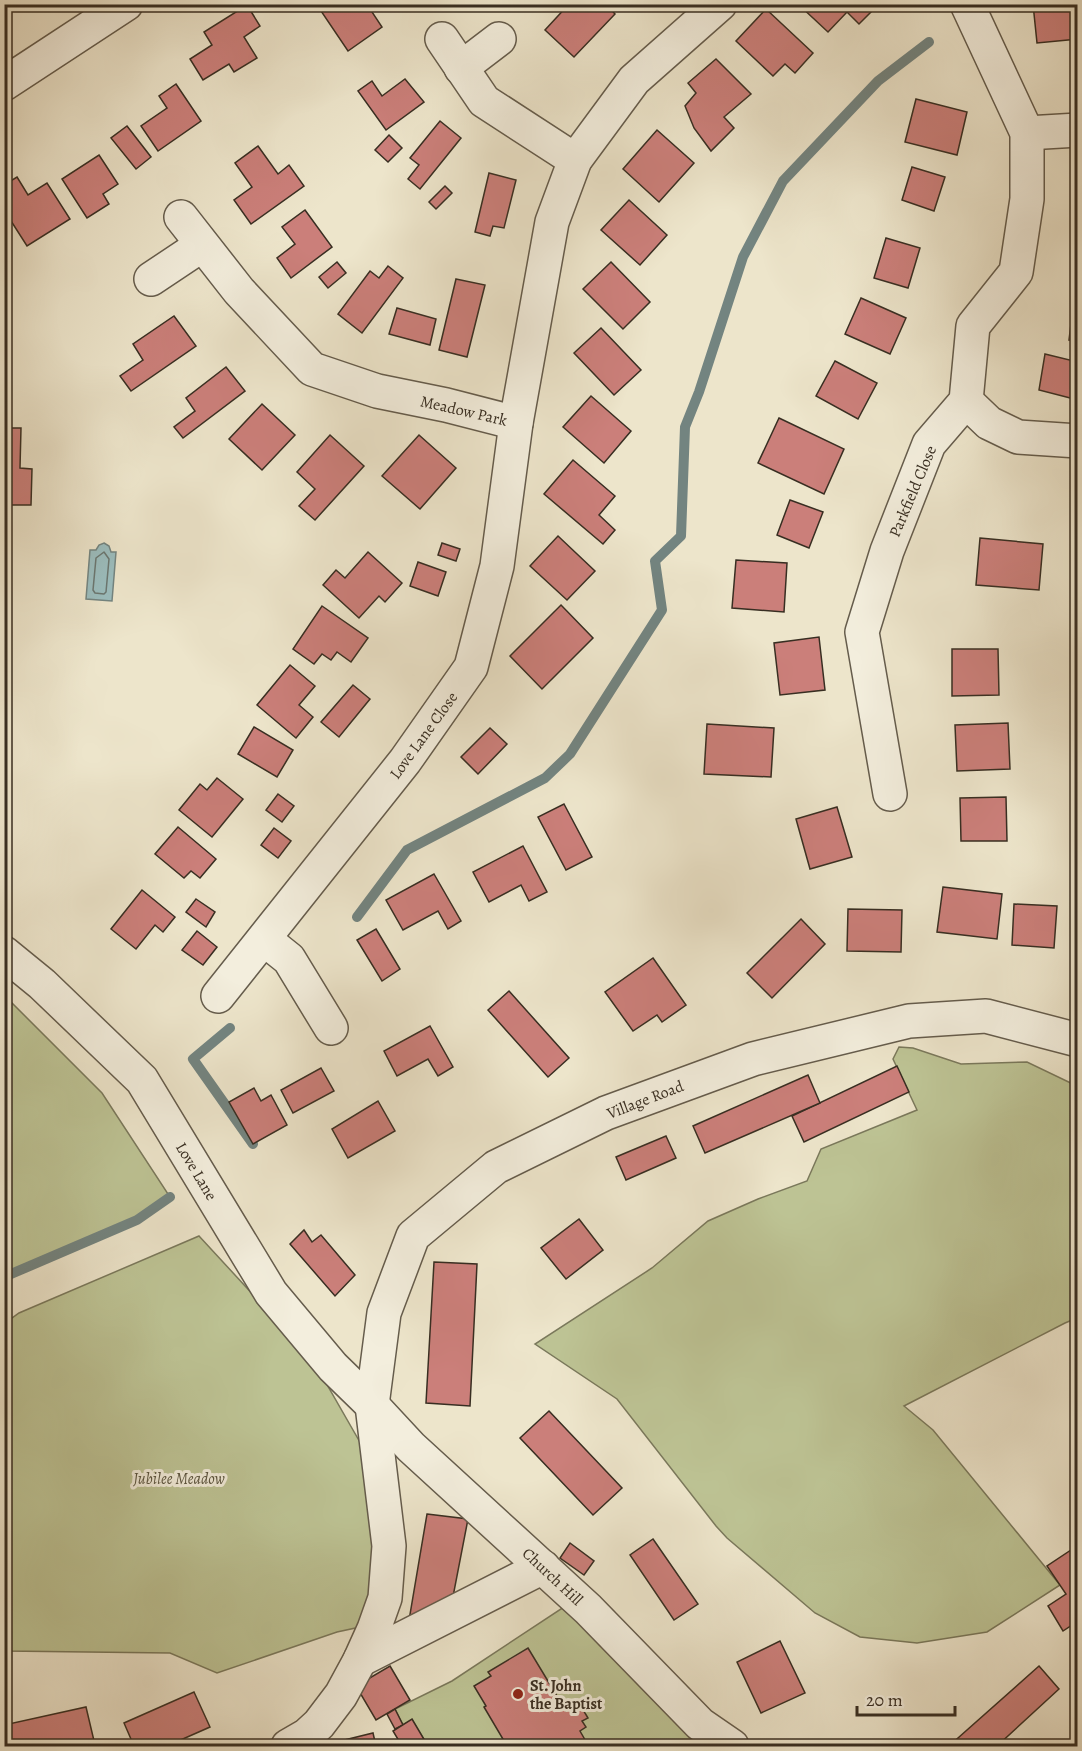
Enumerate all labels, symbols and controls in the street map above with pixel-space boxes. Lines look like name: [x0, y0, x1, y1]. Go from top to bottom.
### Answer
street label: Meadow Park: [418, 390, 509, 432]
street label: Parkfield Close: [884, 442, 942, 541]
street label: Love Lane Close: [385, 687, 463, 784]
street label: Village Road: [603, 1075, 687, 1125]
street label: Love Lane: [170, 1138, 222, 1205]
park label: Jubilee Meadow: [132, 1468, 226, 1490]
street label: Church Hill: [517, 1543, 588, 1611]
place label: St. John the Baptist: [530, 1675, 603, 1715]
scale bar: [857, 1679, 954, 1717]
marker: St. John the Baptist: [511, 1687, 525, 1701]
text: 20 m: [866, 1688, 903, 1712]

